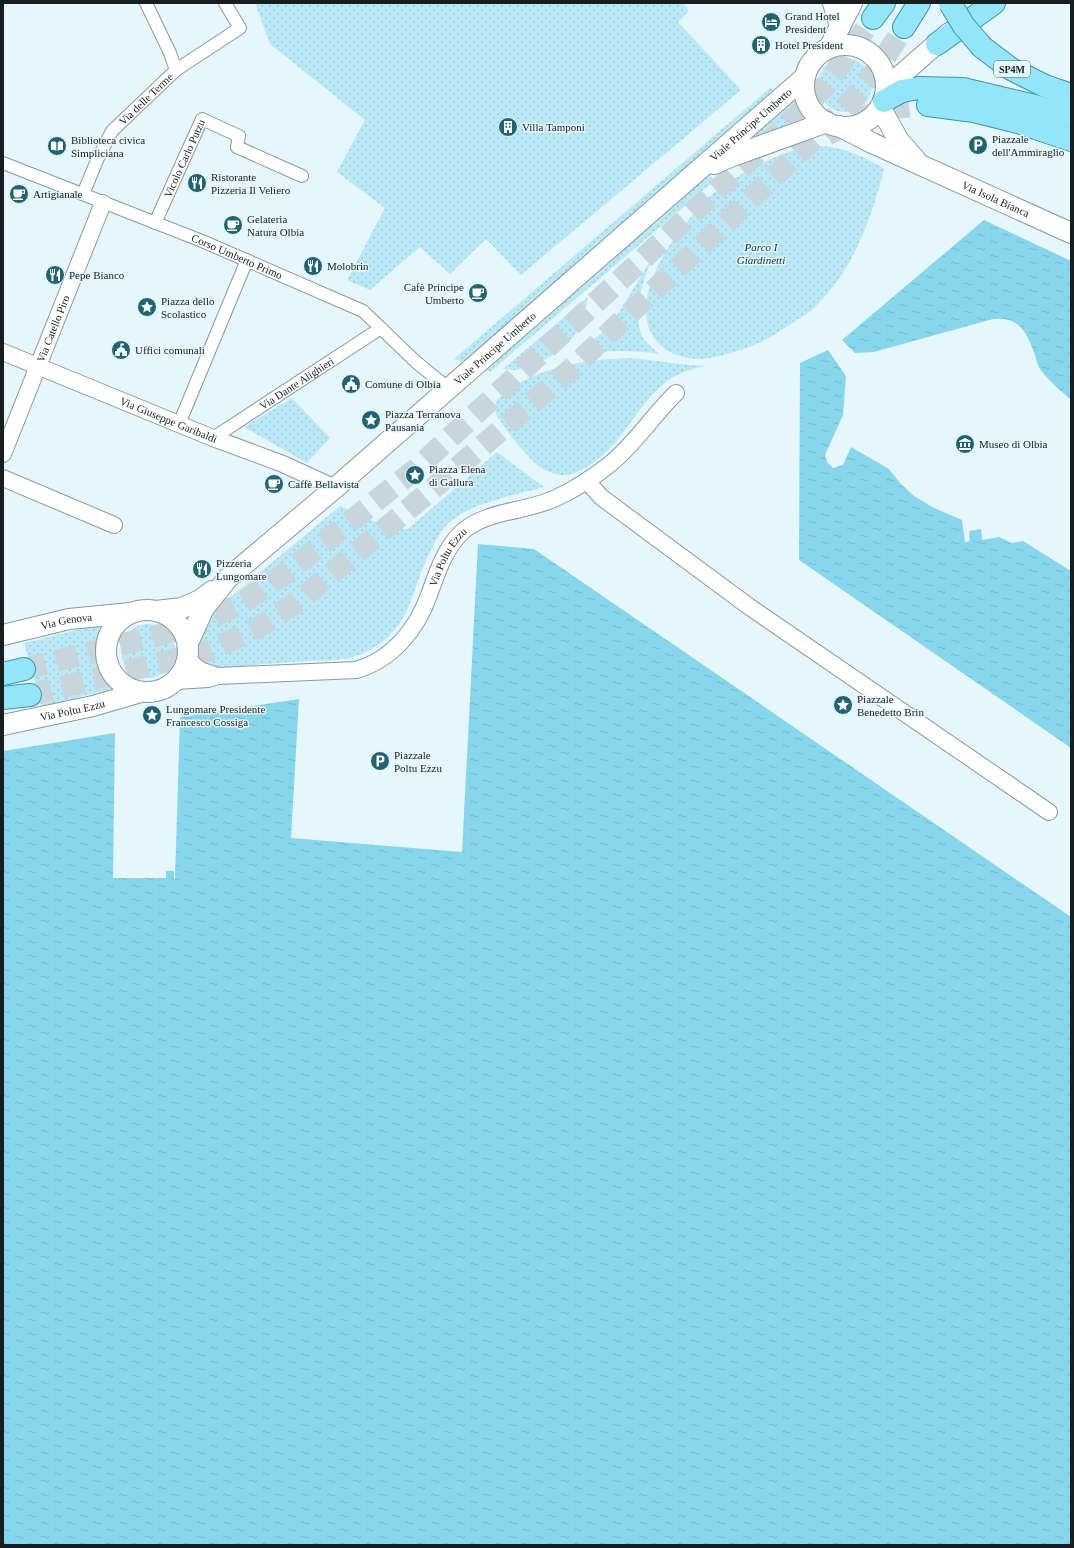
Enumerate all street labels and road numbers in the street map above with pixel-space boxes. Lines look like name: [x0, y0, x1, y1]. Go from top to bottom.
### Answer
road number: SP4M: [994, 61, 1030, 77]
street label: Via delle Terme: [116, 70, 175, 127]
street label: Viale Principe Umberto: [707, 85, 794, 163]
street label: Vicolo Carlo Putzu: [161, 117, 207, 199]
street label: Via Isola Bianca: [960, 179, 1032, 219]
street label: Corso Umberto Primo: [190, 232, 285, 281]
street label: Via Catello Piro: [34, 293, 72, 364]
street label: Viale Principe Umberto: [451, 309, 538, 387]
street label: Via Dante Alighieri: [257, 355, 336, 412]
street label: Via Giuseppe Garibaldi: [118, 395, 219, 445]
street label: Via Poltu Ezzu: [427, 525, 469, 588]
street label: Via Genova: [39, 611, 93, 632]
street label: Via Poltu Ezzu: [39, 697, 107, 723]

